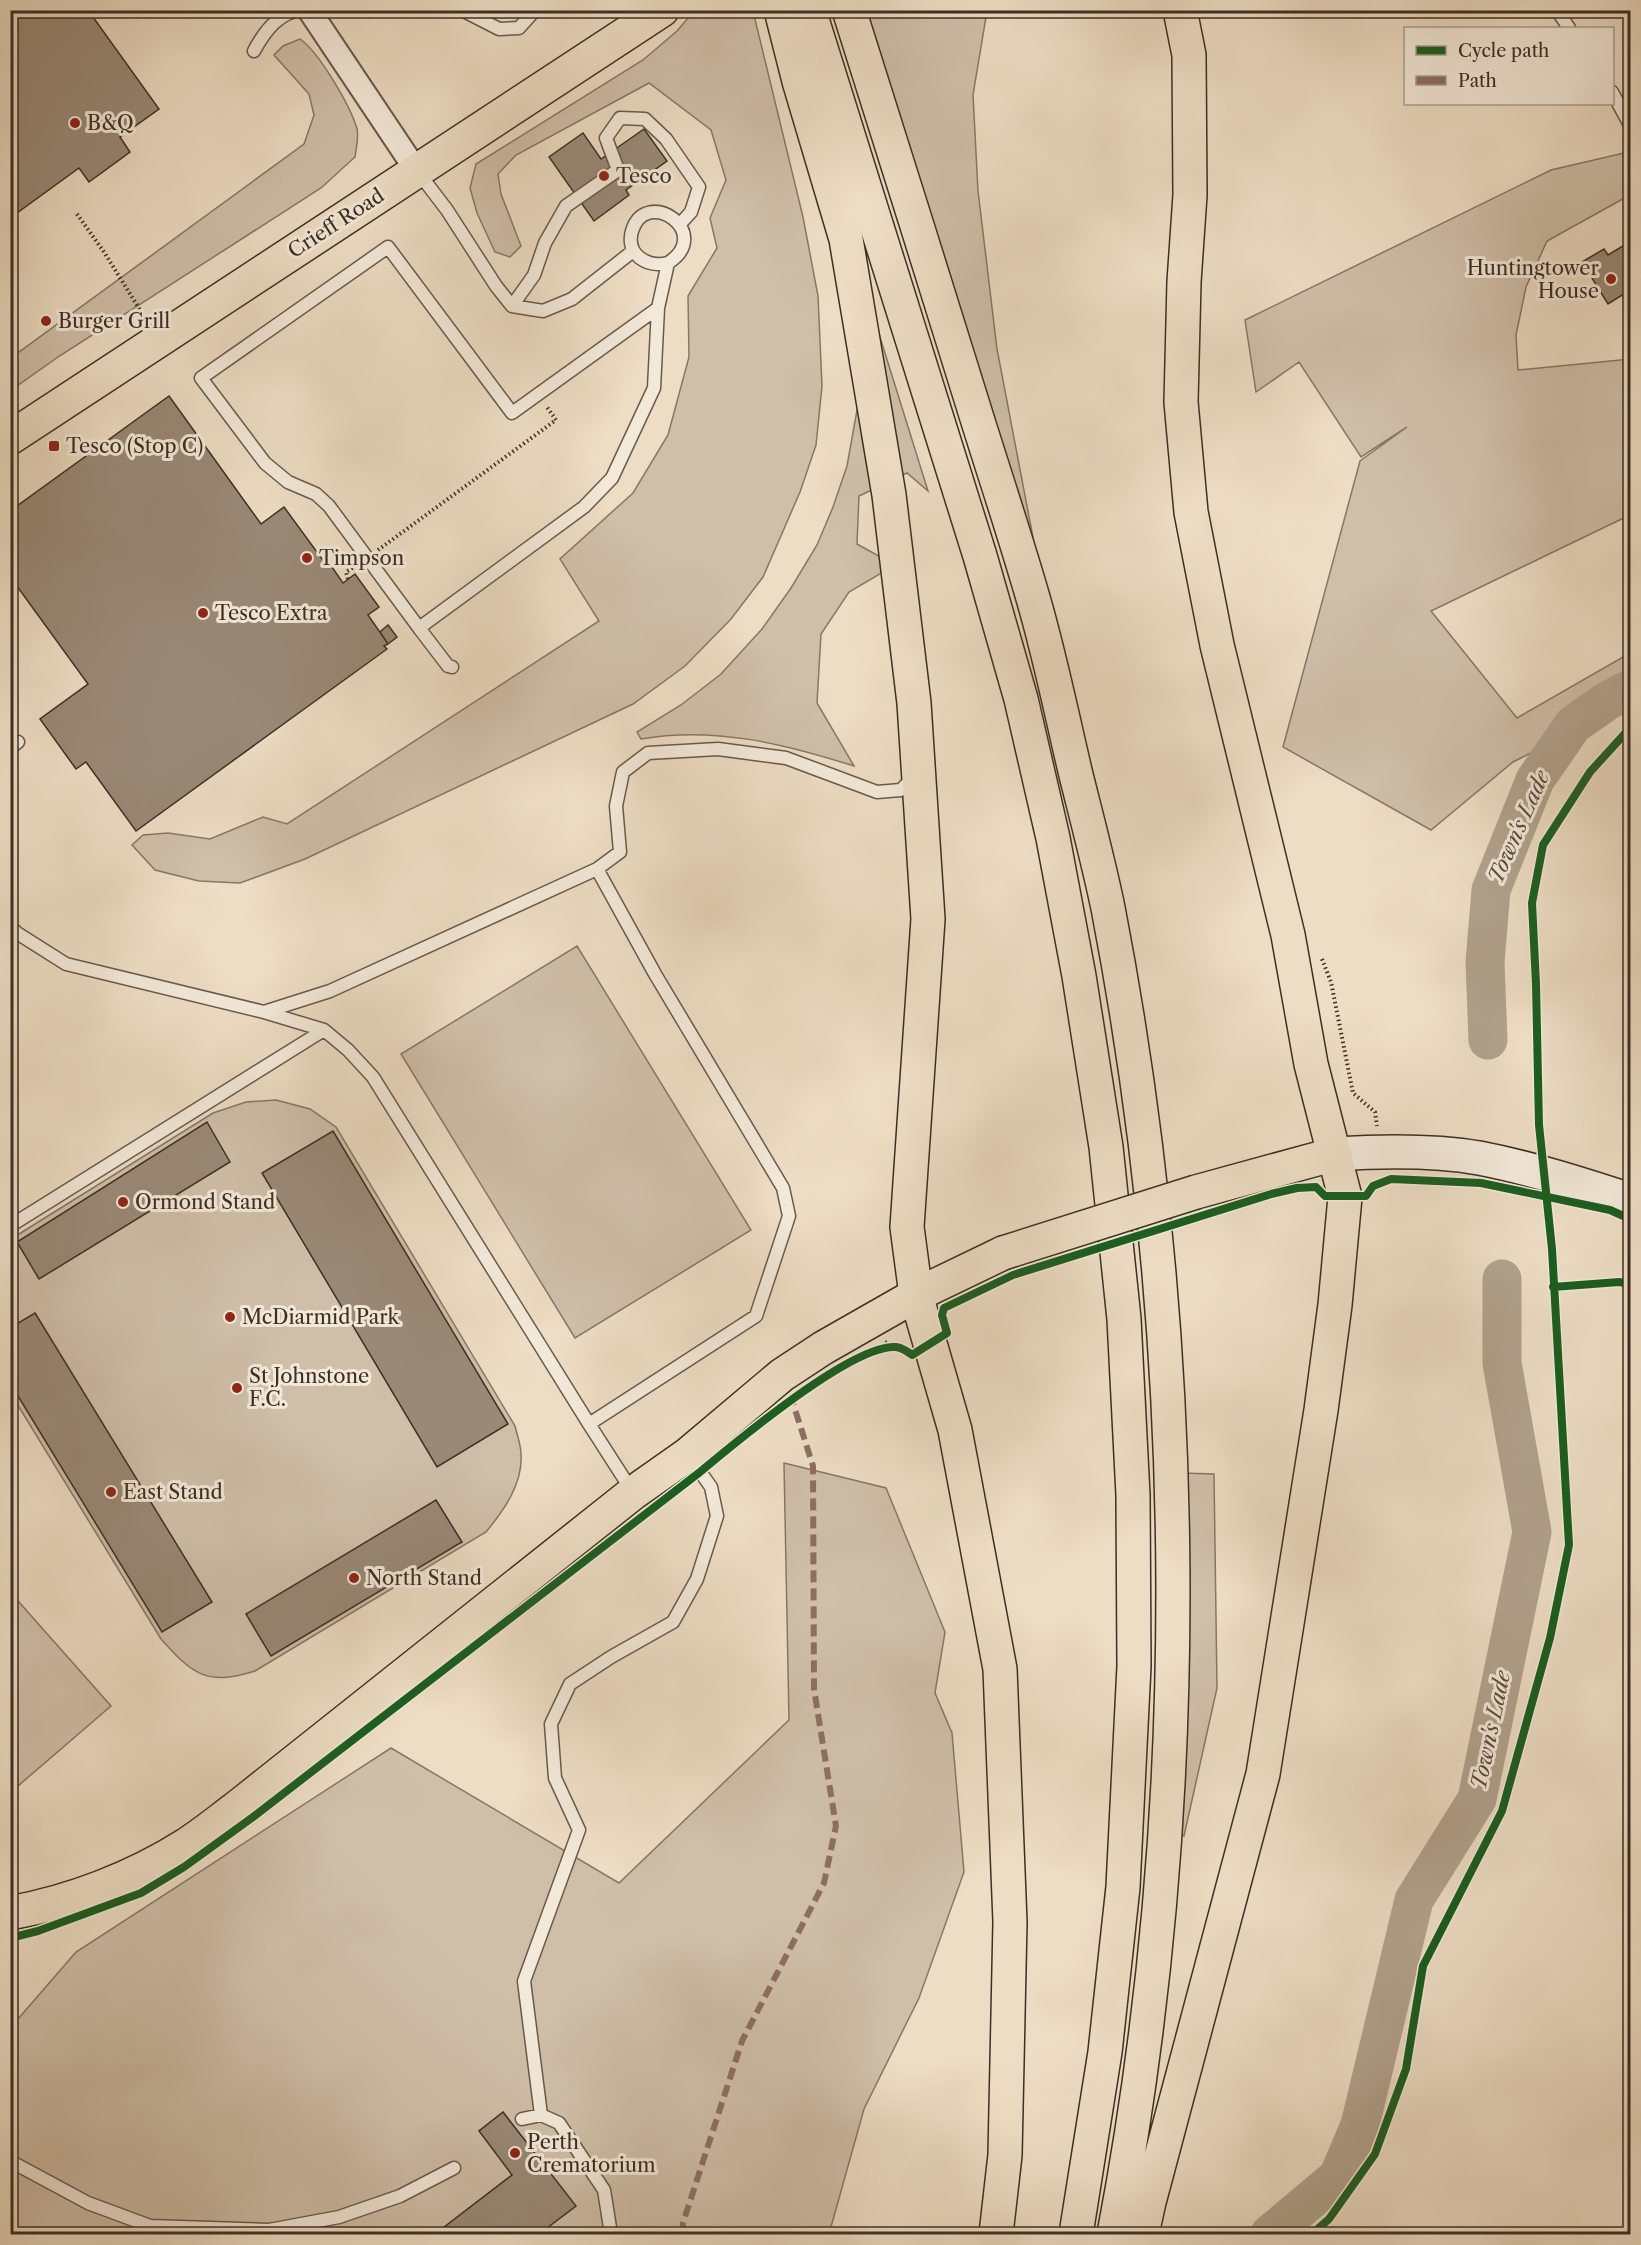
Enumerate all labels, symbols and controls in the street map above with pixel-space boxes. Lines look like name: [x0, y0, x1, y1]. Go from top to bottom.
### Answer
legend: [1404, 27, 1614, 105]
text: Cycle path: [1458, 40, 1549, 62]
text: Path: [1458, 70, 1497, 92]
place label: B&Q: [87, 111, 134, 135]
marker: B&Q: [68, 116, 82, 130]
place label: Tesco: [616, 164, 672, 188]
marker: Tesco: [597, 169, 611, 183]
street label: Crieff Road: [283, 183, 389, 263]
place label: Huntingtower House: [1467, 256, 1600, 303]
marker: Huntingtower House: [1604, 272, 1618, 286]
place label: Burger Grill: [58, 309, 170, 333]
marker: Burger Grill: [39, 314, 53, 328]
place label: Tesco (Stop C): [66, 434, 203, 458]
marker: Tesco (Stop C): [47, 439, 61, 453]
place label: Timpson: [319, 546, 405, 570]
marker: Timpson: [300, 551, 314, 565]
place label: Tesco Extra: [215, 601, 328, 625]
marker: Tesco Extra: [196, 606, 210, 620]
water label: Town's Lade: [1483, 766, 1555, 887]
place label: Ormond Stand: [135, 1190, 275, 1214]
marker: Ormond Stand: [116, 1195, 130, 1209]
place label: McDiarmid Park: [242, 1305, 401, 1329]
marker: McDiarmid Park: [223, 1310, 237, 1324]
place label: St Johnstone F.C.: [249, 1364, 369, 1411]
marker: St Johnstone F.C.: [230, 1381, 244, 1395]
place label: East Stand: [123, 1480, 223, 1504]
marker: East Stand: [104, 1485, 118, 1499]
place label: North Stand: [366, 1566, 482, 1590]
marker: North Stand: [347, 1571, 361, 1585]
water label: Town's Lade: [1466, 1668, 1515, 1791]
place label: Perth Crematorium: [527, 2130, 656, 2177]
marker: Perth Crematorium: [508, 2146, 522, 2160]

